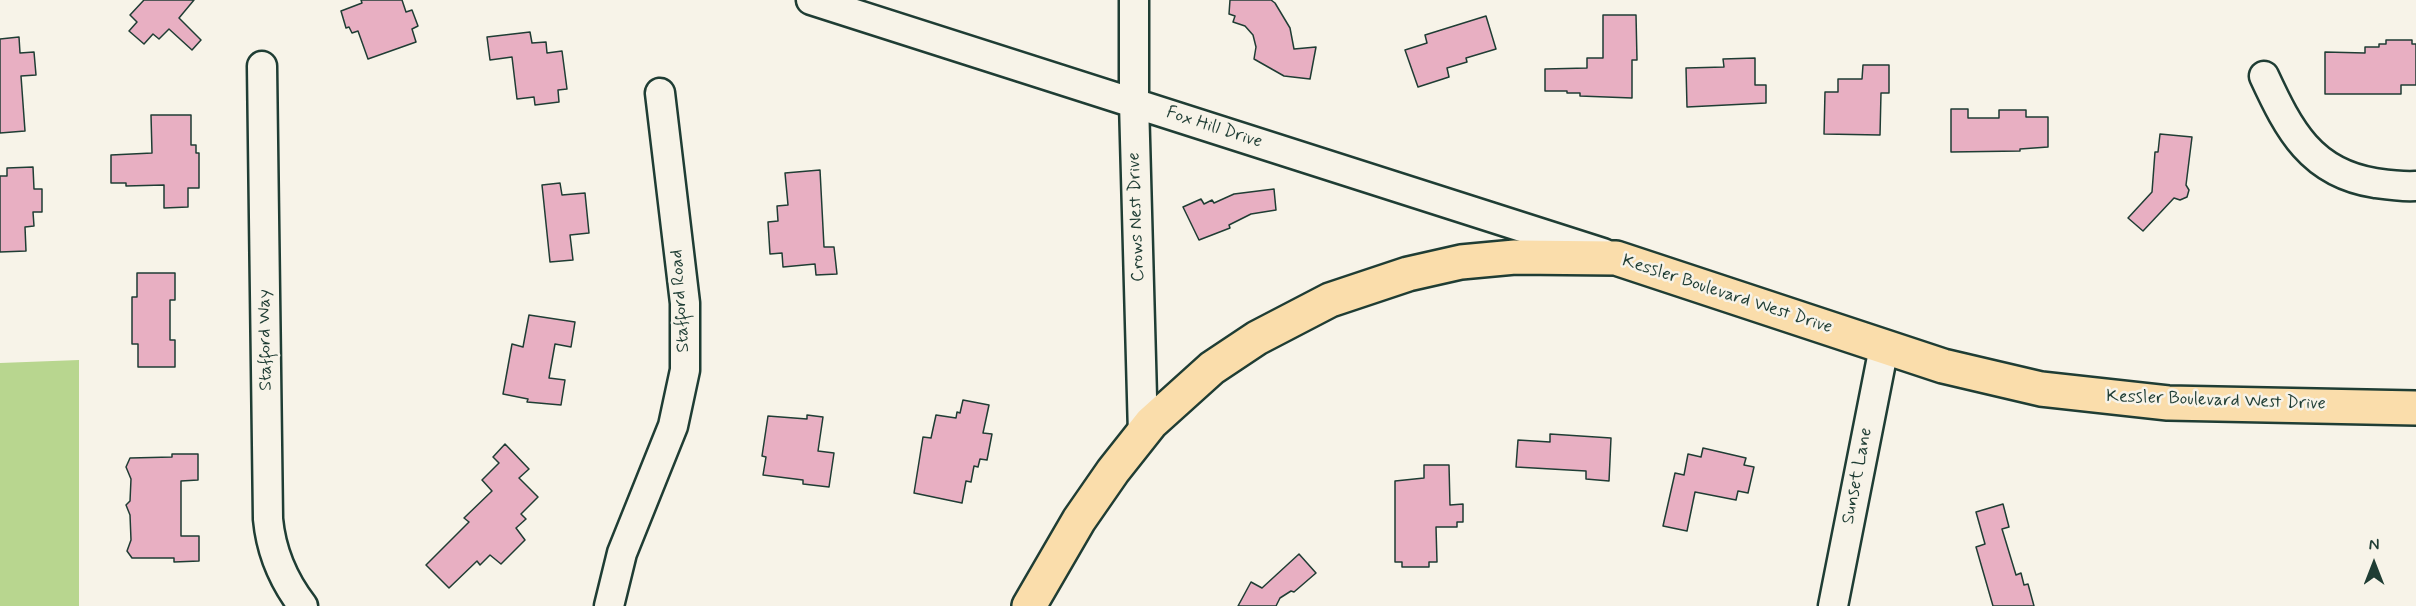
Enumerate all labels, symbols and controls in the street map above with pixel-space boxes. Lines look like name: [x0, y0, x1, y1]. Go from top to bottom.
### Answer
street label: Fox Hill Drive: [1163, 102, 1265, 154]
street label: Crows Nest Drive: [1124, 152, 1150, 282]
street label: Stafford Road: [667, 249, 695, 353]
street label: Kessler Boulevard West Drive: [1619, 251, 1835, 339]
street label: Stafford Way: [254, 289, 278, 391]
street label: Kessler Boulevard West Drive: [2106, 386, 2326, 416]
street label: Sunset Lane: [1838, 426, 1878, 526]
north arrow: [2344, 534, 2404, 594]
text: N: [2369, 535, 2379, 556]

